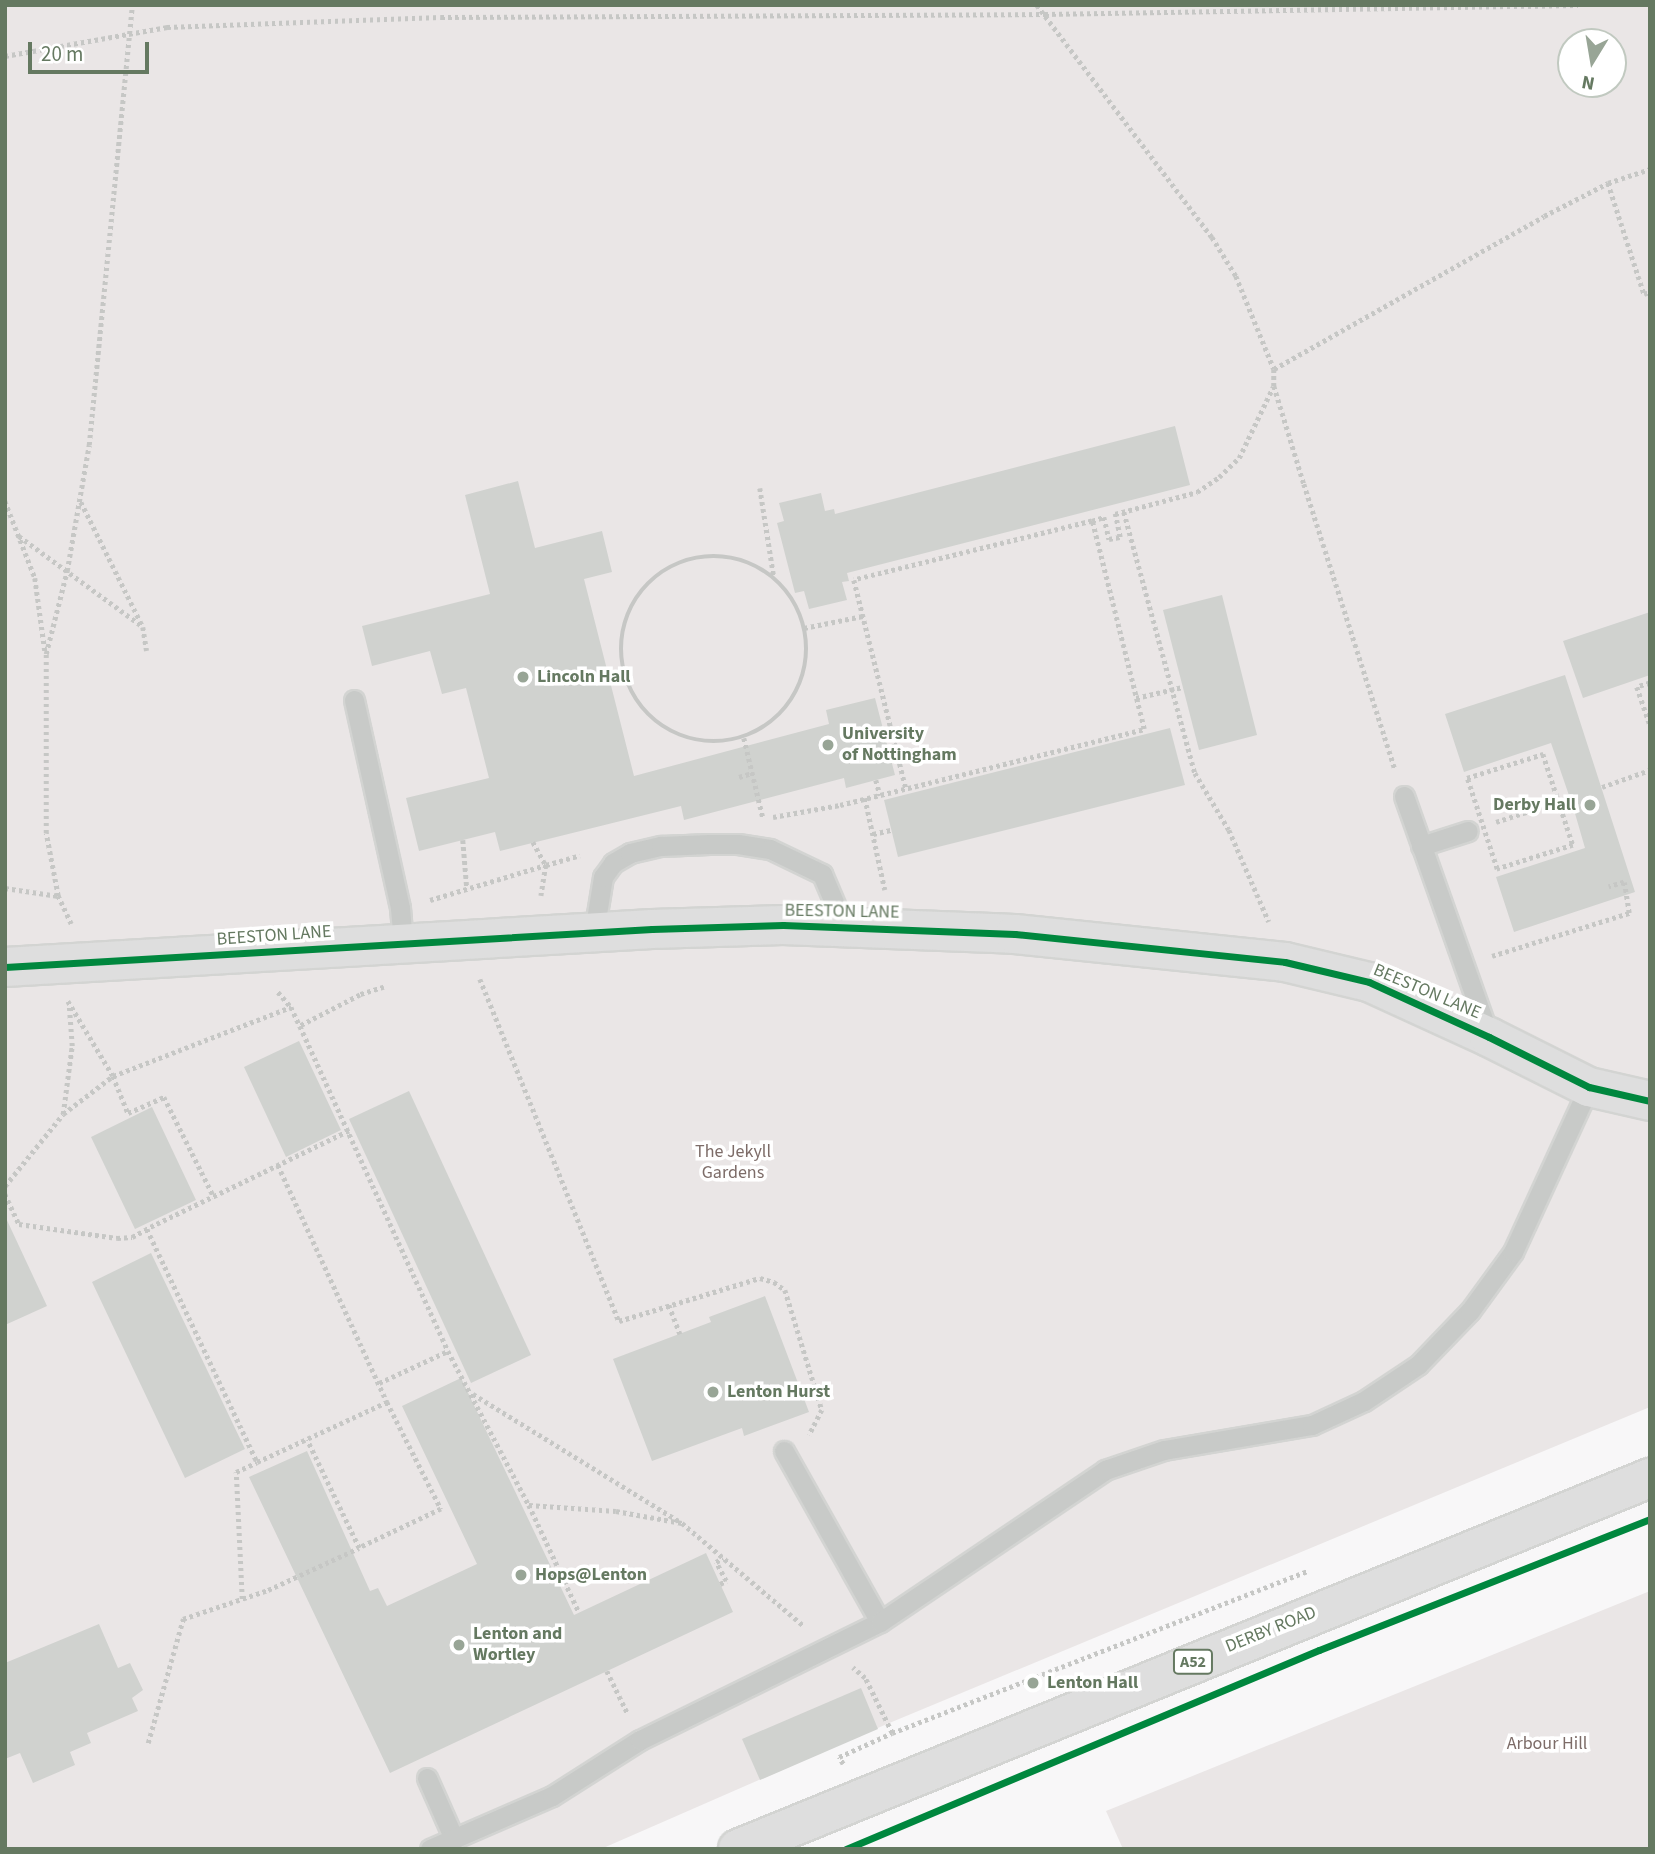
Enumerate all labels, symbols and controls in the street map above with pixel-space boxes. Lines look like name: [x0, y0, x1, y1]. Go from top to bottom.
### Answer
scale bar: [32, 28, 152, 72]
north arrow: [1557, 28, 1627, 98]
text: 20 m: [41, 39, 83, 69]
text: N: [1580, 68, 1597, 97]
place label: Lincoln Hall: [537, 666, 630, 688]
marker: Lincoln Hall: [515, 669, 531, 685]
place label: University of Nottingham: [842, 724, 957, 766]
marker: University of Nottingham: [820, 737, 836, 753]
place label: Derby Hall: [1493, 794, 1576, 816]
marker: Derby Hall: [1582, 797, 1598, 813]
street label: BEESTON LANE: [784, 900, 900, 924]
street label: BEESTON LANE: [216, 921, 332, 951]
street label: BEESTON LANE: [1370, 960, 1484, 1024]
park label: The Jekyll Gardens: [695, 1142, 771, 1184]
place label: Lenton Hurst: [727, 1381, 830, 1403]
marker: Lenton Hurst: [705, 1384, 721, 1400]
place label: Hops@Lenton: [535, 1564, 647, 1586]
marker: Hops@Lenton: [513, 1567, 529, 1583]
street label: DERBY ROAD: [1222, 1602, 1320, 1658]
place label: Lenton and Wortley: [473, 1624, 562, 1666]
marker: Lenton and Wortley: [451, 1637, 467, 1653]
road number: A52: [1172, 1650, 1214, 1674]
place label: Lenton Hall: [1047, 1672, 1138, 1694]
marker: Lenton Hall: [1025, 1675, 1041, 1691]
park label: Arbour Hill: [1507, 1733, 1587, 1755]

